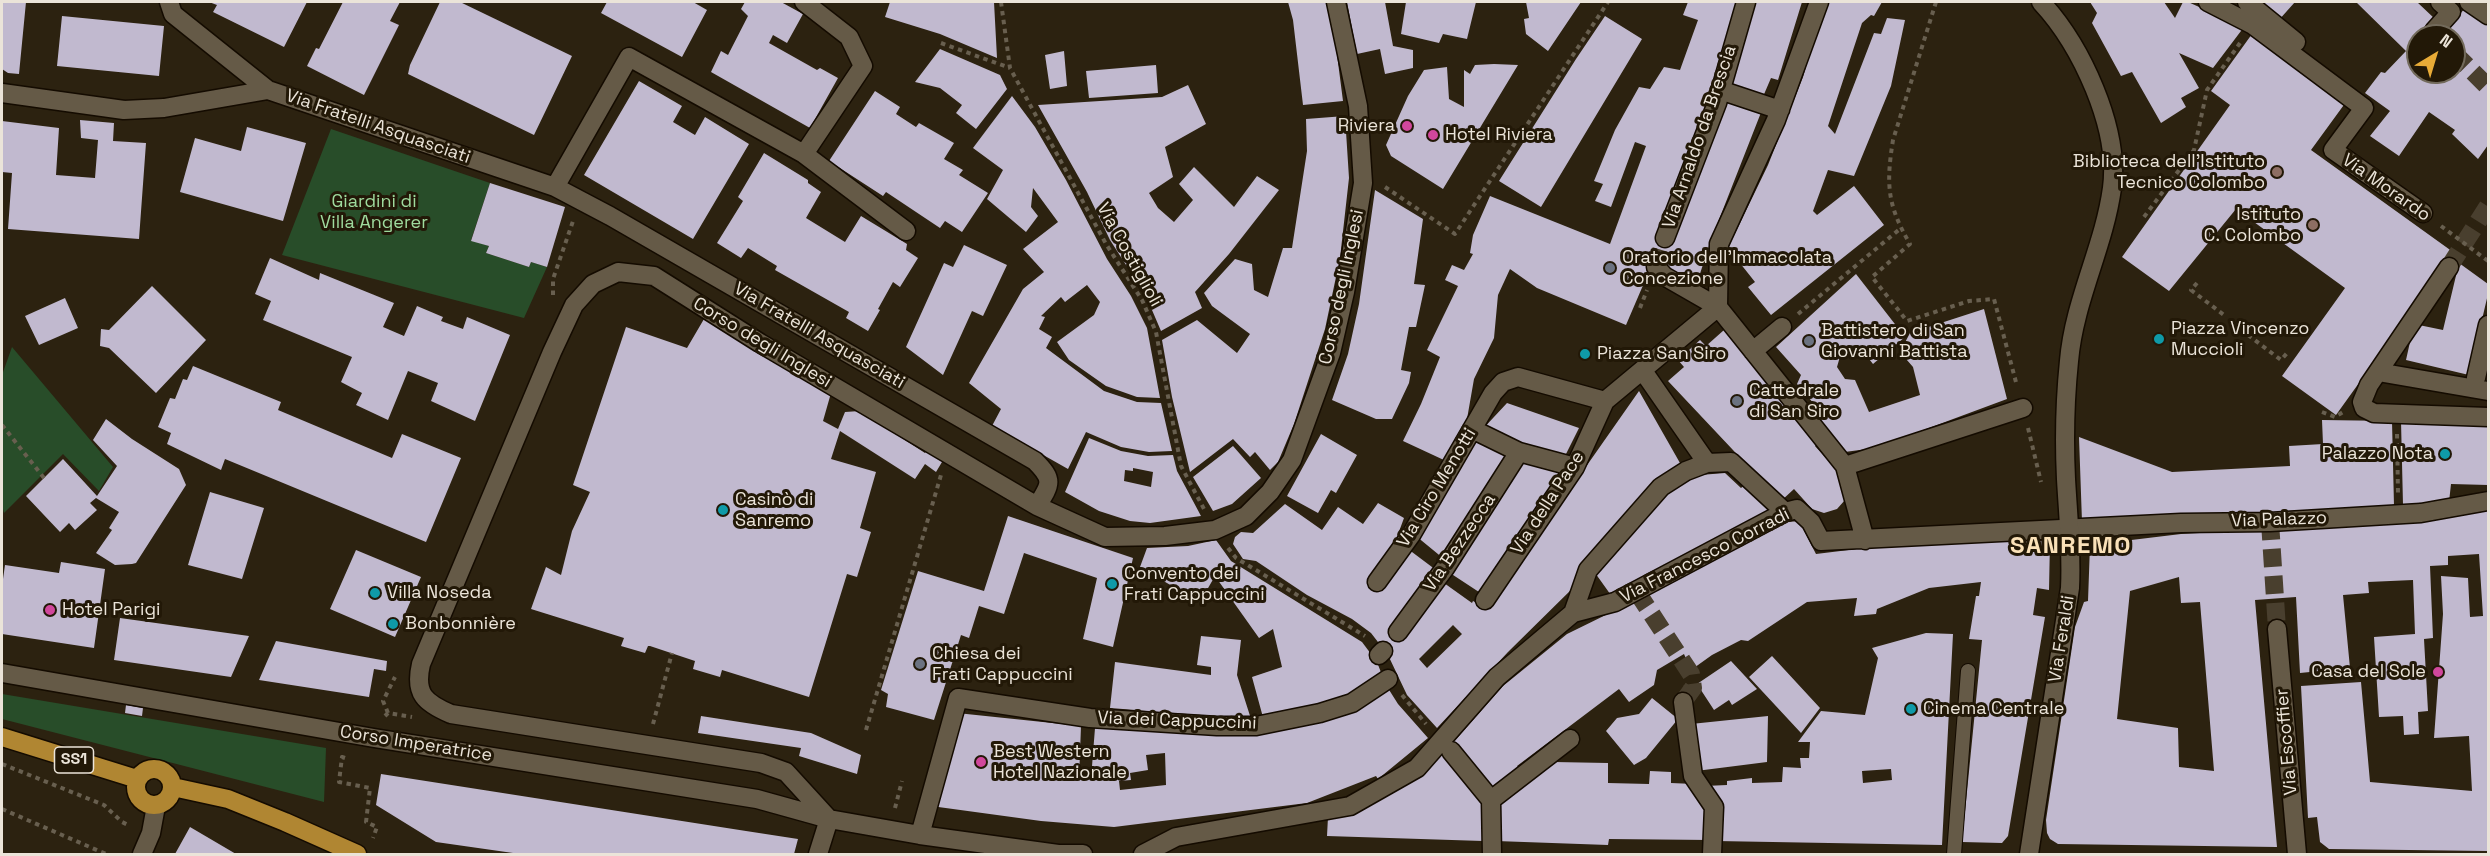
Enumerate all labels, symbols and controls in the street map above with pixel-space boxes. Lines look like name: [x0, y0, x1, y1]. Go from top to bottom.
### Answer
north arrow: [2406, 24, 2466, 84]
text: N: [2435, 29, 2457, 53]
street label: Via Arnaldo da Brescia: [1658, 43, 1742, 231]
street label: Via Fratelli Asquasciati: [283, 85, 473, 169]
place label: Riviera: [1338, 115, 1395, 137]
marker: Riviera: [1400, 119, 1414, 133]
place label: Hotel Riviera: [1445, 124, 1553, 146]
marker: Hotel Riviera: [1426, 128, 1440, 142]
street label: Via Morardo: [2338, 150, 2434, 226]
place label: Biblioteca dell'Istituto Tecnico Colombo: [2073, 151, 2265, 194]
marker: Biblioteca dell'Istituto Tecnico Colombo: [2270, 165, 2284, 179]
park label: Giardini di Villa Angerer: [320, 191, 428, 234]
street label: Via Costiglioli: [1092, 199, 1166, 311]
place label: Istituto C. Colombo: [2204, 204, 2301, 246]
street label: Corso degli Inglesi: [1315, 208, 1369, 366]
marker: Istituto C. Colombo: [2306, 218, 2320, 232]
place label: Oratorio dell'Immacolata Concezione: [1622, 247, 1832, 290]
marker: Oratorio dell'Immacolata Concezione: [1603, 261, 1617, 275]
street label: Via Fratelli Asquasciati: [730, 278, 908, 394]
street label: Corso degli Inglesi: [689, 293, 835, 393]
place label: Piazza Vincenzo Muccioli: [2171, 318, 2309, 360]
place label: Battistero di San Giovanni Battista: [1821, 320, 1968, 362]
marker: Piazza Vincenzo Muccioli: [2152, 332, 2166, 346]
marker: Battistero di San Giovanni Battista: [1802, 334, 1816, 348]
place label: Piazza San Siro: [1597, 343, 1726, 365]
marker: Piazza San Siro: [1578, 347, 1592, 361]
place label: Cattedrale di San Siro: [1749, 380, 1840, 422]
marker: Cattedrale di San Siro: [1730, 394, 1744, 408]
street label: Via Ciro Menotti: [1393, 424, 1481, 552]
place label: Palazzo Nota: [2322, 443, 2433, 465]
street label: Via della Pace: [1507, 447, 1589, 559]
marker: Palazzo Nota: [2438, 447, 2452, 461]
place label: Casinò di Sanremo: [735, 489, 814, 532]
street label: Via Bezzecca: [1419, 490, 1501, 596]
marker: Casinò di Sanremo: [716, 503, 730, 517]
street label: Via Francesco Corradi: [1617, 504, 1793, 608]
street label: Via Palazzo: [2231, 508, 2327, 532]
district label: SANREMO: [2010, 532, 2132, 560]
place label: Convento dei Frati Cappuccini: [1124, 563, 1265, 606]
marker: Convento dei Frati Cappuccini: [1105, 577, 1119, 591]
place label: Villa Noseda: [387, 582, 492, 604]
marker: Villa Noseda: [368, 586, 382, 600]
street label: Via Feraldi: [2044, 594, 2080, 684]
place label: Hotel Parigi: [62, 599, 160, 621]
marker: Hotel Parigi: [43, 603, 57, 617]
place label: Bonbonnière: [405, 613, 516, 635]
marker: Bonbonnière: [386, 617, 400, 631]
place label: Chiesa dei Frati Cappuccini: [932, 643, 1073, 686]
marker: Chiesa dei Frati Cappuccini: [913, 657, 927, 671]
place label: Casa del Sole: [2311, 661, 2426, 683]
marker: Casa del Sole: [2431, 665, 2445, 679]
street label: Via Escoffier: [2272, 688, 2302, 796]
place label: Cinema Centrale: [1923, 698, 2064, 720]
marker: Cinema Centrale: [1904, 702, 1918, 716]
street label: Via dei Cappuccini: [1097, 707, 1257, 735]
street label: Corso Imperatrice: [338, 721, 494, 767]
place label: Best Western Hotel Nazionale: [993, 741, 1127, 783]
road number: SS1: [54, 747, 94, 773]
marker: Best Western Hotel Nazionale: [974, 755, 988, 769]

